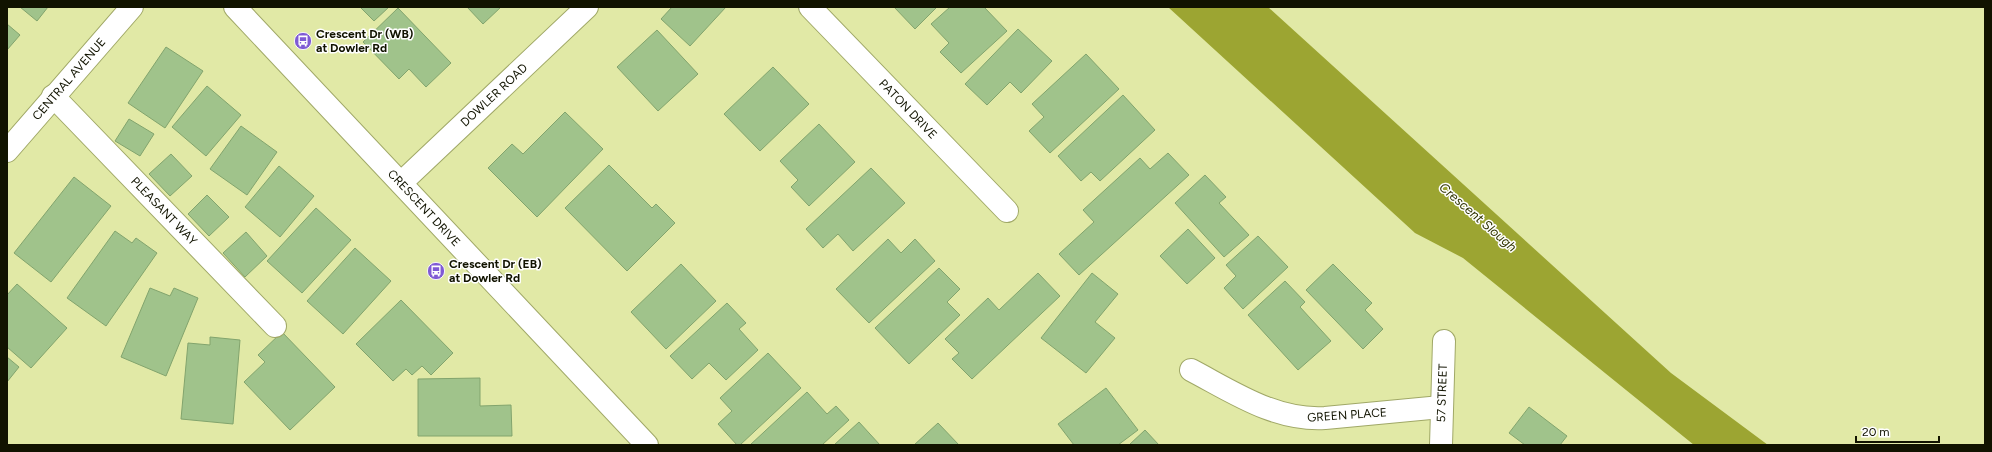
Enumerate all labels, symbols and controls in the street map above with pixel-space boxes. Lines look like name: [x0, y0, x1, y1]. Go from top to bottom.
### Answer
place label: Crescent Dr (WB) at Dowler Rd: [316, 27, 414, 55]
bus stop icon: Crescent Dr (WB) at Dowler Rd: [293, 31, 313, 51]
street label: CENTRAL AVENUE: [29, 35, 109, 123]
street label: DOWLER ROAD: [458, 61, 530, 129]
street label: PATON DRIVE: [876, 76, 940, 142]
street label: CRESCENT DRIVE: [385, 167, 463, 249]
street label: PLEASANT WAY: [128, 174, 201, 248]
water label: Crescent Slough: [1436, 179, 1520, 255]
place label: Crescent Dr (EB) at Dowler Rd: [449, 257, 542, 285]
bus stop icon: Crescent Dr (EB) at Dowler Rd: [426, 261, 446, 281]
street label: 57 STREET: [1434, 363, 1450, 423]
street label: GREEN PLACE: [1307, 405, 1387, 425]
scale bar: [1856, 418, 1939, 444]
text: 20 m: [1862, 425, 1890, 439]

